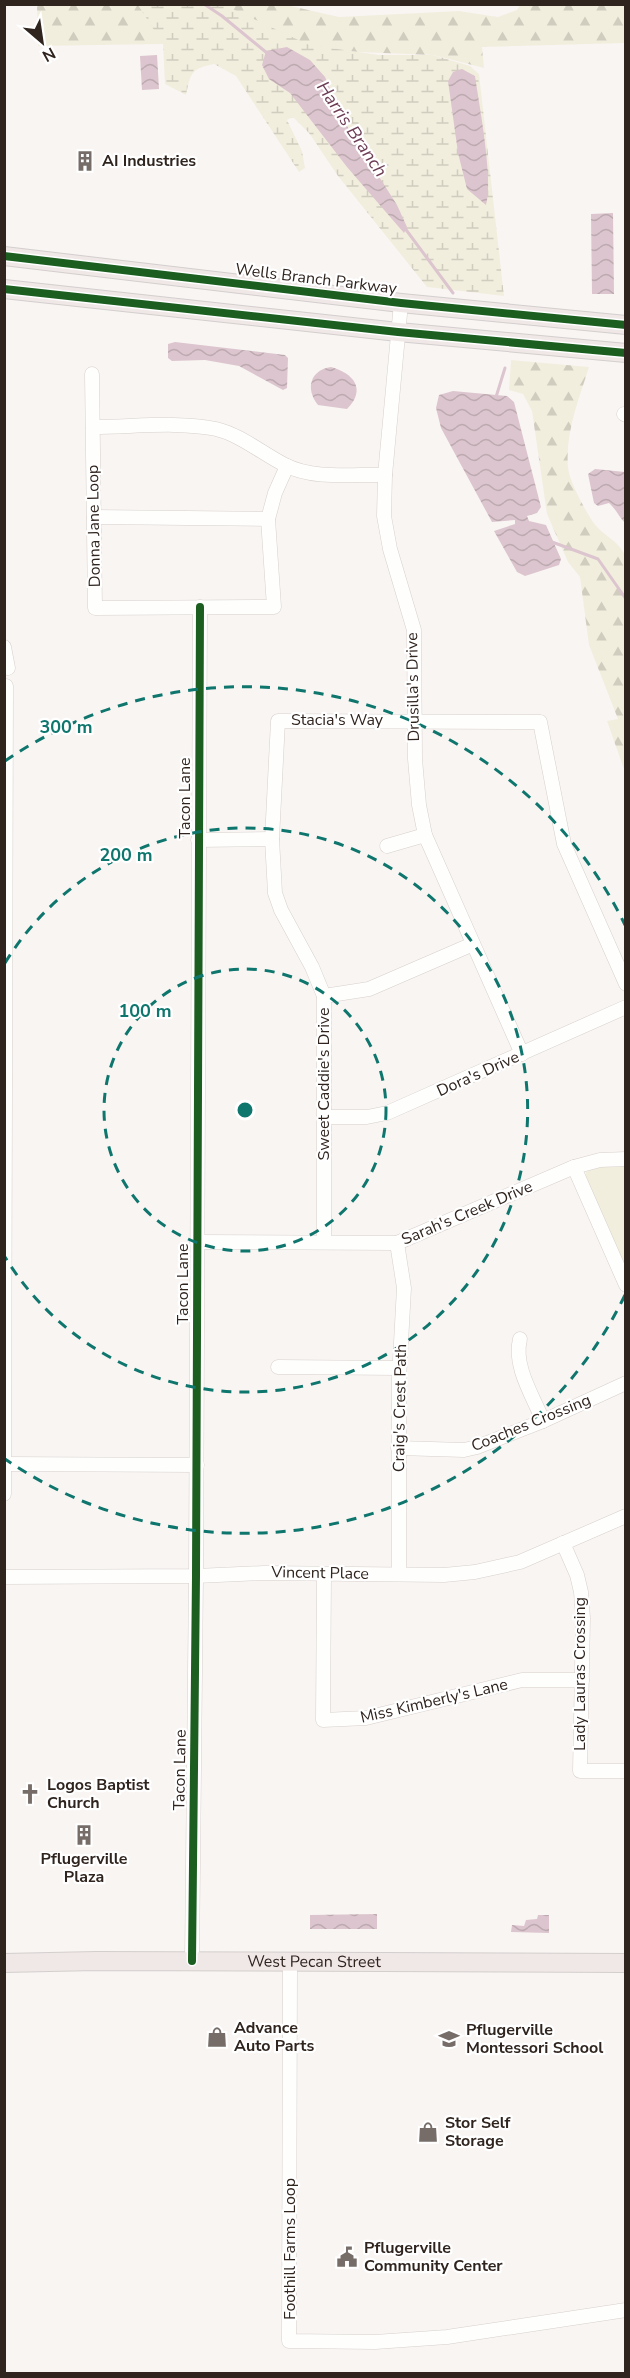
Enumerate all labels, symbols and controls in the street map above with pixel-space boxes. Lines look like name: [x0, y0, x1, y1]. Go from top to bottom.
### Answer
north arrow: [12, 12, 72, 72]
text: N: [38, 42, 59, 67]
water label: Harris Branch: [311, 77, 393, 181]
building icon: AI Industries: [73, 149, 97, 173]
place label: AI Industries: [102, 150, 196, 172]
street label: Wells Branch Parkway: [234, 258, 399, 300]
street label: Donna Jane Loop: [82, 464, 106, 588]
street label: Drusilla's Drive: [401, 632, 425, 742]
street label: Stacia's Way: [291, 709, 384, 731]
text: 300 m: [39, 715, 93, 739]
street label: Tacon Lane: [174, 757, 196, 839]
text: 200 m: [99, 843, 153, 867]
text: 100 m: [118, 999, 172, 1023]
street label: Sweet Caddie's Drive: [313, 1008, 335, 1160]
street label: Dora's Drive: [433, 1046, 523, 1102]
centre of rings: [235, 1100, 255, 1120]
street label: Sarah's Creek Drive: [398, 1175, 536, 1251]
street label: Tacon Lane: [172, 1243, 194, 1325]
street label: Craig's Crest Path: [388, 1344, 412, 1472]
street label: Coaches Crossing: [468, 1389, 594, 1457]
street label: Vincent Place: [270, 1561, 369, 1585]
street label: Lady Lauras Crossing: [569, 1597, 591, 1751]
street label: Miss Kimberly's Lane: [358, 1673, 510, 1729]
street label: Tacon Lane: [168, 1729, 192, 1811]
place label: Logos Baptist Church: [47, 1774, 150, 1814]
church icon: Logos Baptist Church: [18, 1782, 42, 1806]
building icon: Pflugerville Plaza: [72, 1823, 96, 1847]
place label: Pflugerville Plaza: [40, 1848, 128, 1888]
street label: West Pecan Street: [247, 1951, 381, 1973]
place label: Advance Auto Parts: [234, 2017, 314, 2057]
place label: Pflugerville Montessori School: [466, 2019, 603, 2059]
shop icon: Advance Auto Parts: [205, 2025, 229, 2049]
school or university icon: Pflugerville Montessori School: [437, 2027, 461, 2051]
place label: Stor Self Storage: [445, 2112, 512, 2152]
shop icon: Stor Self Storage: [416, 2120, 440, 2144]
street label: Foothill Farms Loop: [279, 2178, 301, 2320]
place label: Pflugerville Community Center: [364, 2237, 503, 2277]
public building icon: Pflugerville Community Center: [335, 2245, 359, 2269]

